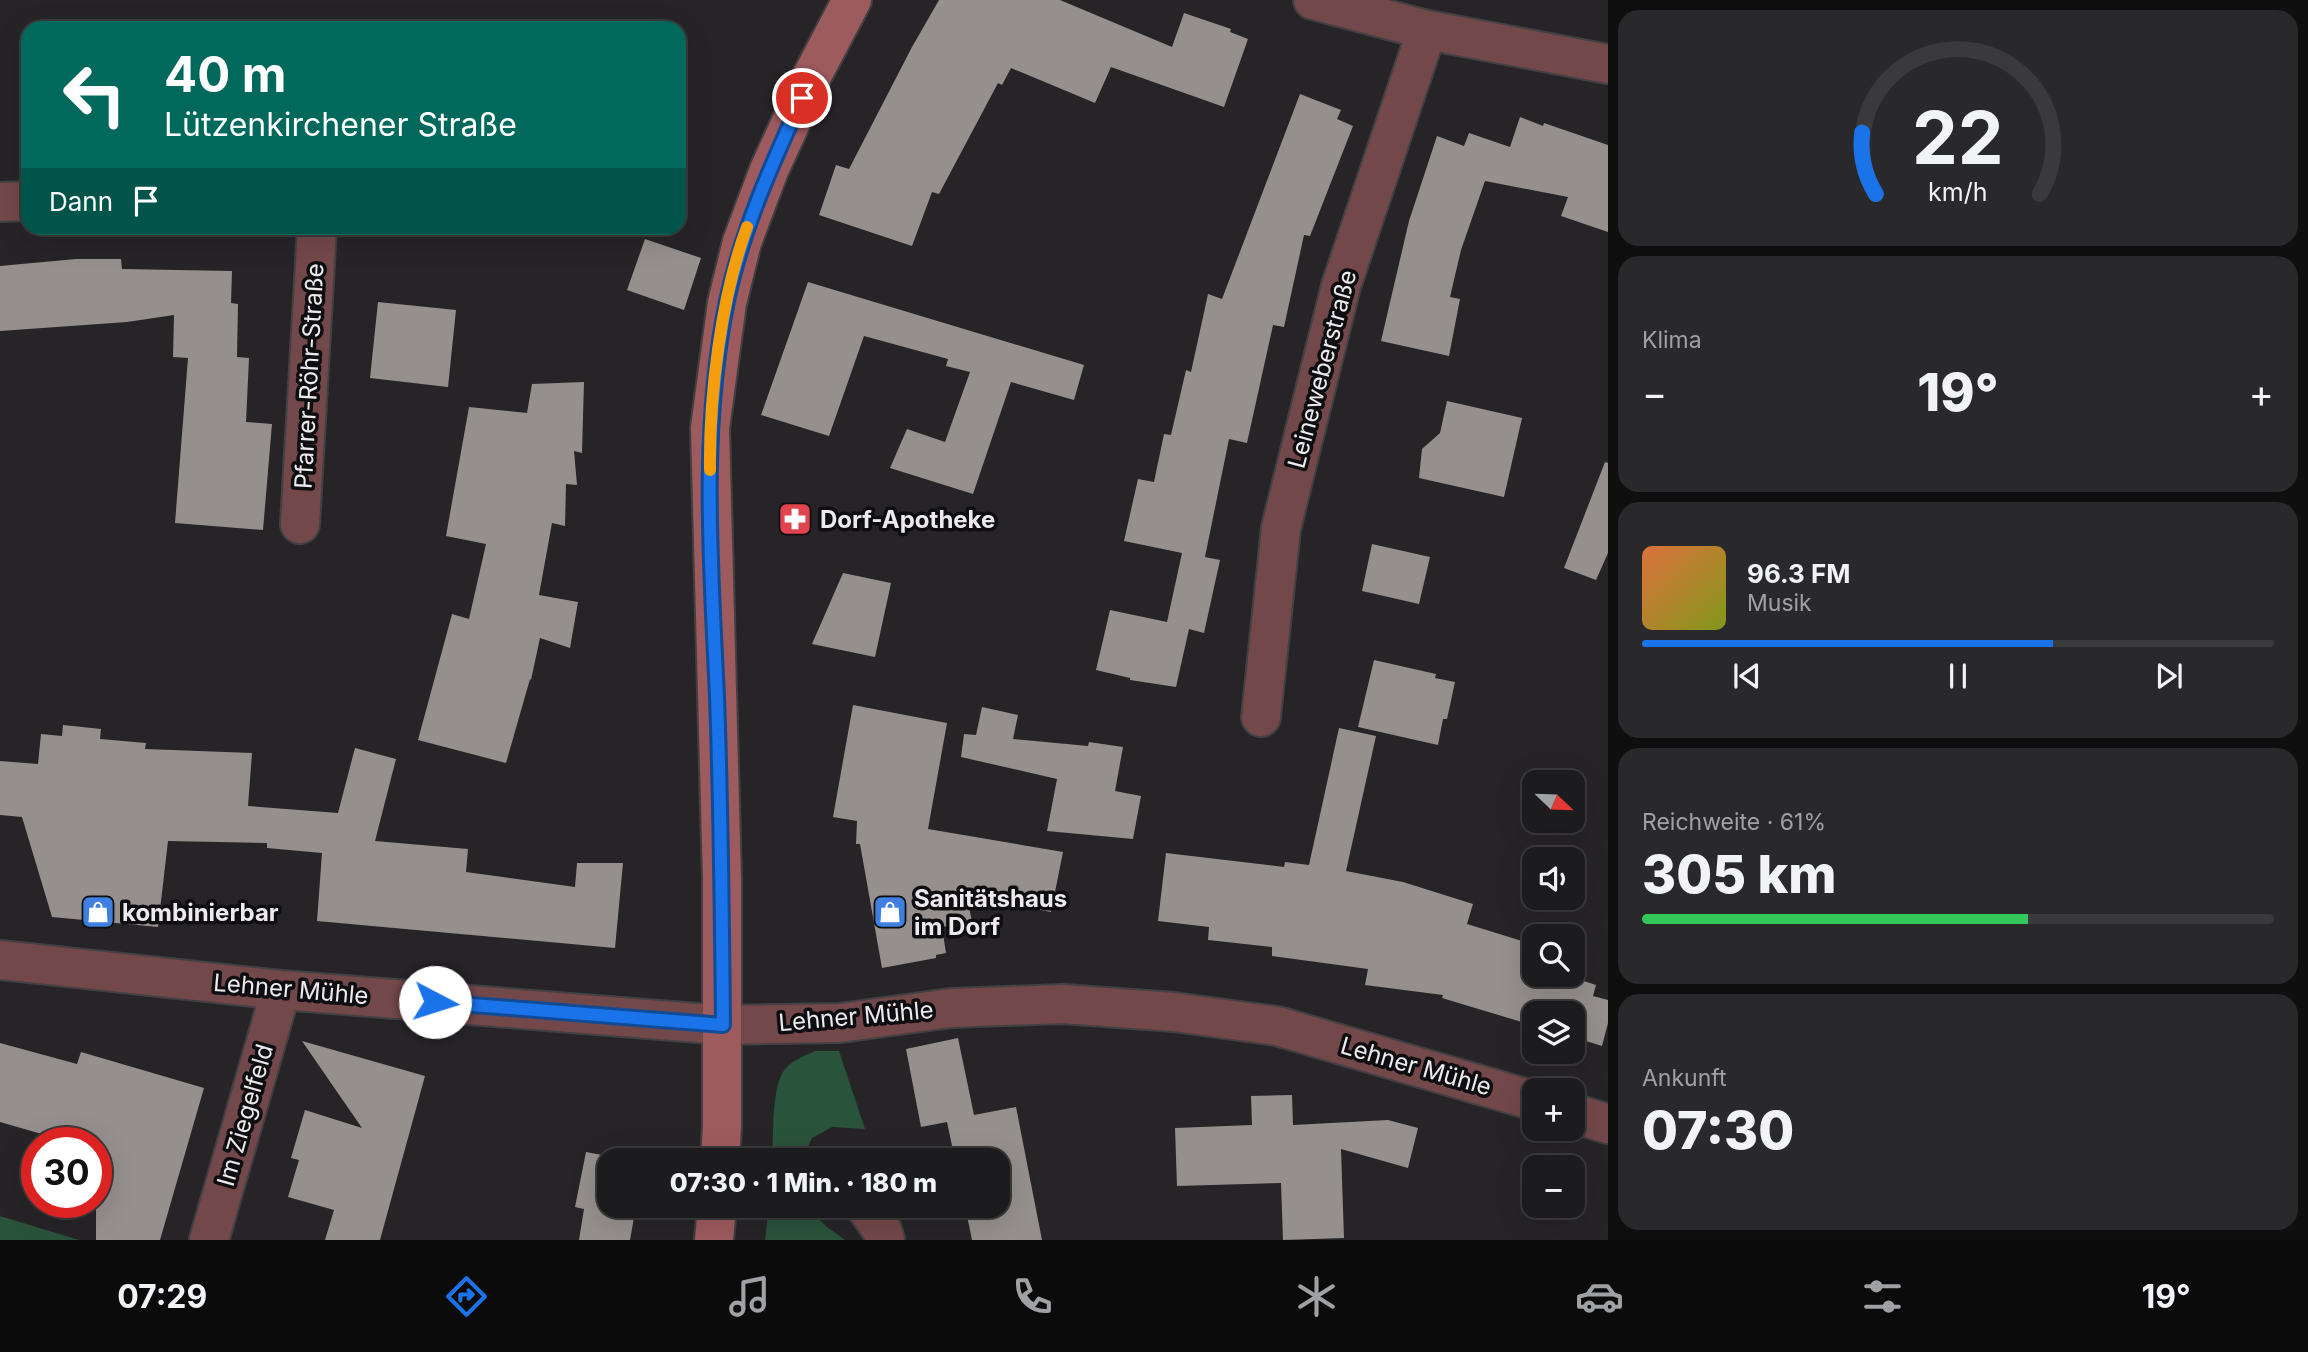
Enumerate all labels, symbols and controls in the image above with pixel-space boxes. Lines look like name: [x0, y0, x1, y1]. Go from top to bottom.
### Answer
text: 40 m: [164, 45, 287, 104]
icon: left: [49, 49, 140, 140]
pin: [772, 68, 832, 128]
icon: arrive: [783, 79, 821, 117]
text: 22: [1912, 93, 2004, 182]
text: Lützenkirchener Straße: [164, 105, 517, 144]
text: km/h: [1928, 177, 1988, 207]
icon: arrive: [127, 182, 165, 220]
text: Dann: [49, 186, 113, 217]
street label: Pfarrer-Röhr-Straße: [289, 262, 329, 490]
street label: Leineweberstraße: [1282, 267, 1362, 471]
text: Klima: [1642, 326, 1702, 354]
text: 19°: [1917, 361, 1999, 424]
text: −: [1642, 370, 1667, 416]
text: +: [2249, 370, 2274, 416]
pharmacy icon: Dorf-Apotheke: [776, 500, 814, 538]
place label: Dorf-Apotheke: [820, 505, 995, 534]
text: 96.3 FM: [1747, 558, 1851, 589]
text: Musik: [1747, 589, 1812, 617]
icon: previous: [1728, 657, 1766, 695]
icon: pause: [1939, 657, 1977, 695]
icon: next: [2150, 657, 2188, 695]
north arrow: [1522, 770, 1586, 833]
map controls: [1522, 770, 1585, 1218]
text: Reichweite · 61%: [1642, 808, 1826, 836]
text: 305 km: [1642, 843, 1836, 906]
button: sound: [1522, 847, 1585, 910]
place label: Sanitätshaus im Dorf: [914, 884, 1067, 941]
shop icon: kombinierbar: [79, 893, 117, 931]
shop icon: Sanitätshaus im Dorf: [871, 893, 909, 931]
place label: kombinierbar: [122, 898, 279, 927]
button: search: [1522, 924, 1585, 987]
position arrow: [398, 965, 472, 1039]
street label: Lehner Mühle: [212, 968, 370, 1010]
street label: Lehner Mühle: [777, 995, 935, 1037]
button: layers: [1522, 1001, 1585, 1064]
street label: Lehner Mühle: [1337, 1031, 1495, 1101]
street label: Im Ziegelfeld: [211, 1041, 279, 1189]
text: Ankunft: [1642, 1064, 1727, 1092]
button: +: [1522, 1078, 1585, 1141]
text: 07:30: [1642, 1099, 1794, 1162]
speed limit sign: 30: [21, 1127, 112, 1218]
button: −: [1522, 1155, 1585, 1218]
text: 07:30 · 1 Min. · 180 m: [670, 1167, 937, 1198]
icon: directions: [442, 1272, 491, 1321]
icon: music: [725, 1272, 774, 1321]
icon: phone: [1008, 1272, 1057, 1321]
icon: climate: [1292, 1272, 1341, 1321]
icon: car: [1575, 1272, 1624, 1321]
icon: filters: [1858, 1272, 1907, 1321]
text: 07:29: [117, 1277, 207, 1316]
text: 19°: [2141, 1277, 2191, 1316]

